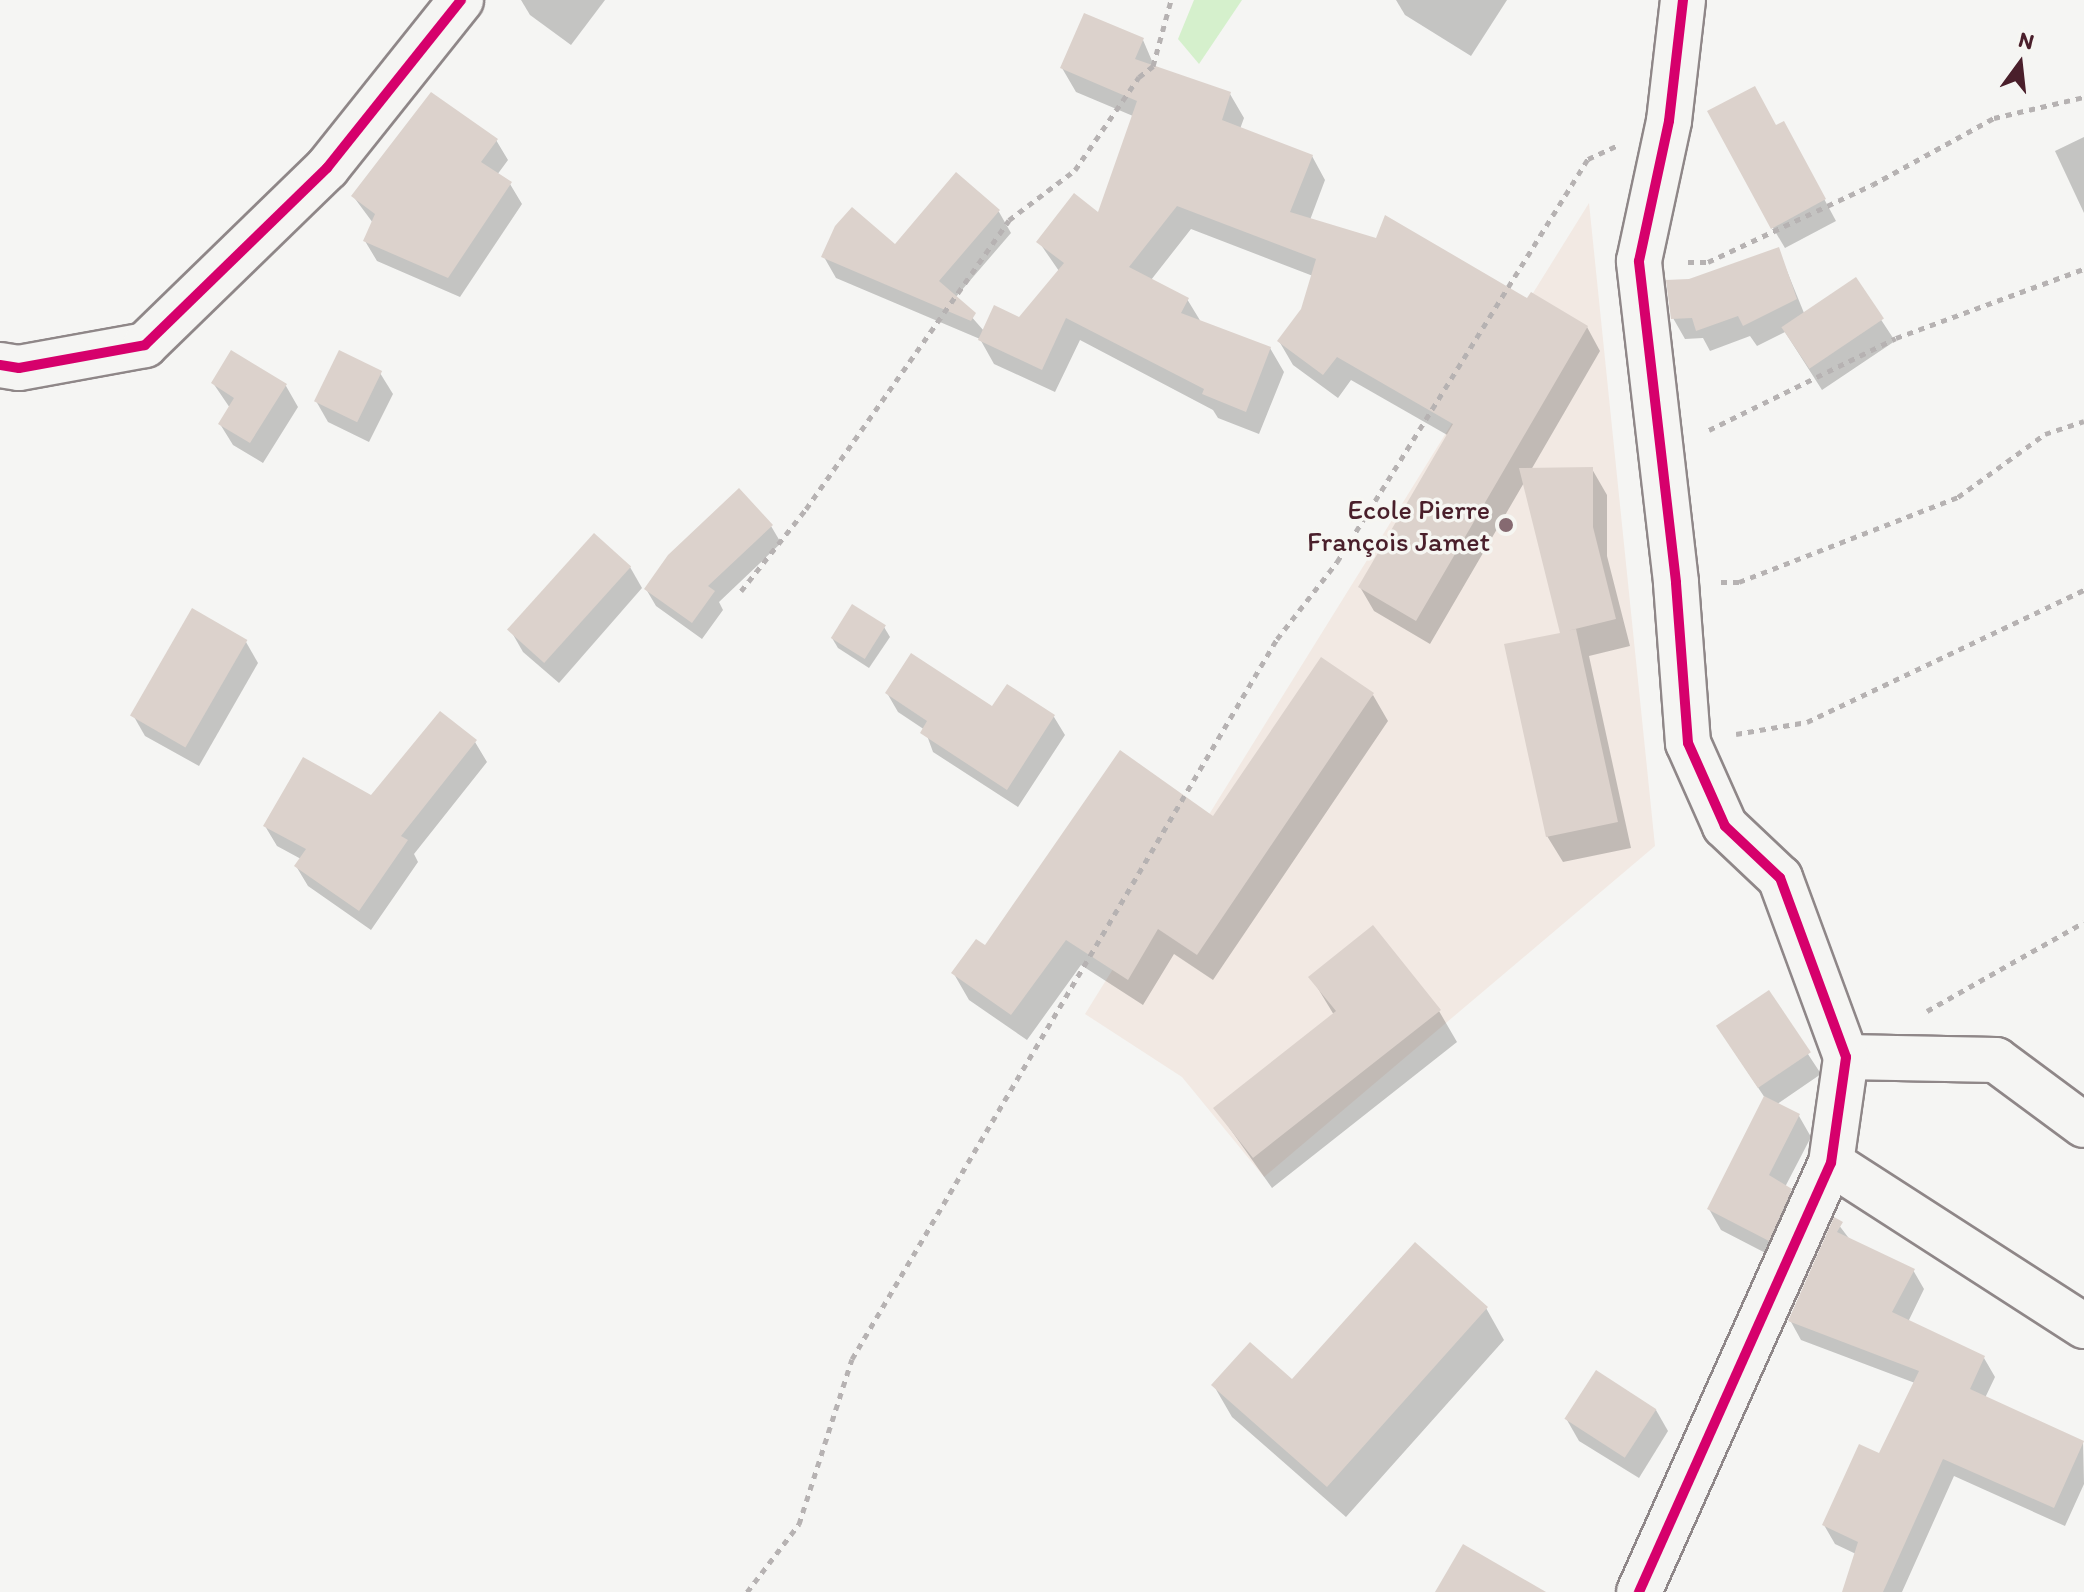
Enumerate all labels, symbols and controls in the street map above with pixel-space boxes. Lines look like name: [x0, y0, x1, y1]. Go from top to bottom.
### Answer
north arrow: [1980, 24, 2060, 104]
text: N: [2016, 25, 2037, 55]
place label: Ecole Pierre François Jamet: [1307, 492, 1490, 558]
marker: Ecole Pierre François Jamet: [1497, 516, 1515, 534]

